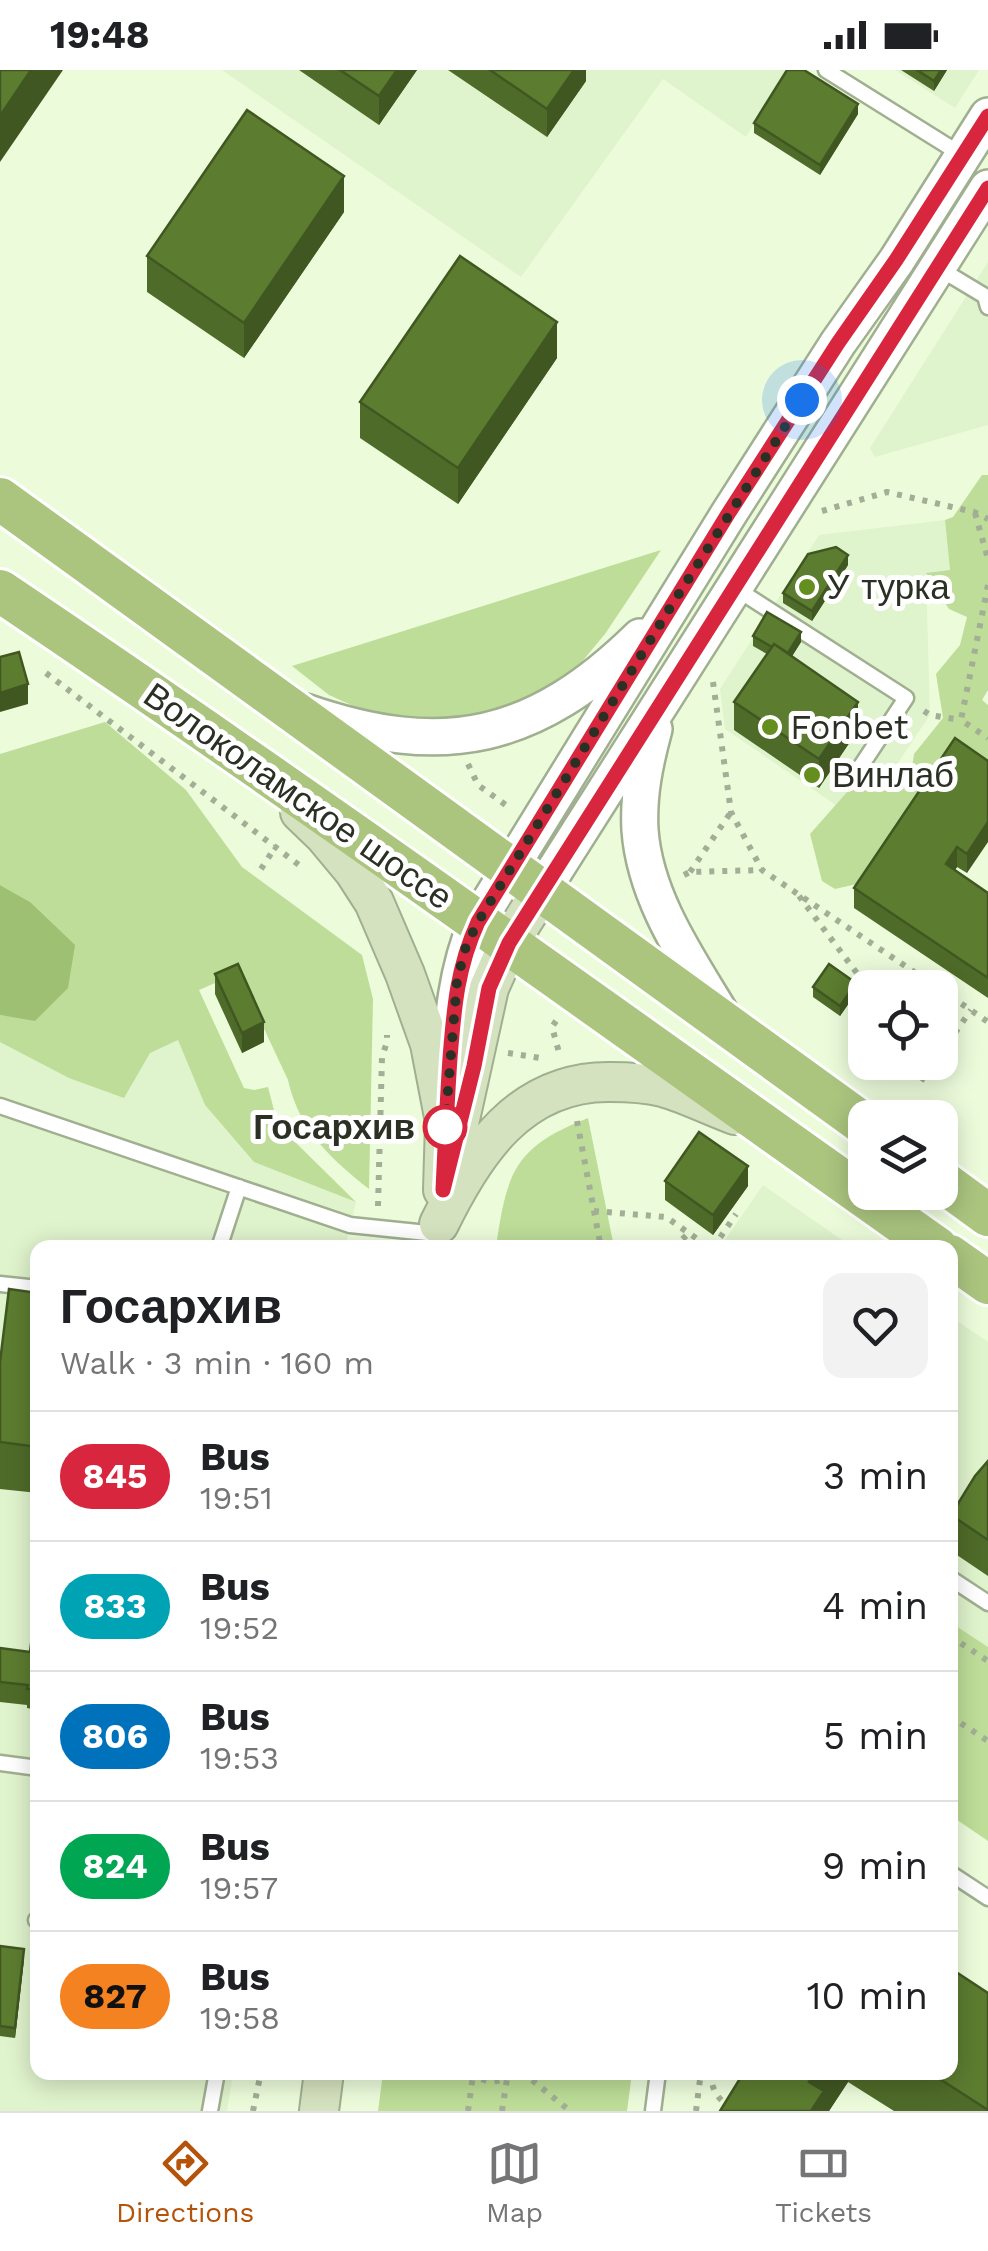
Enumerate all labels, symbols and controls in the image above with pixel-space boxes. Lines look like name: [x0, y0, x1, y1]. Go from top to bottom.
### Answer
text: 19:48: [50, 13, 150, 57]
your location: [777, 375, 827, 425]
place label: У турка: [827, 566, 950, 608]
marker: У турка: [796, 576, 818, 598]
street label: Волоколамское шоссе: [136, 674, 460, 918]
place label: Fonbet: [790, 706, 909, 748]
marker: Fonbet: [759, 716, 781, 738]
place label: Винлаб: [832, 754, 954, 796]
marker: Винлаб: [801, 764, 823, 786]
map controls: [848, 970, 958, 1210]
button: locate: [848, 970, 958, 1080]
button: layers: [848, 1100, 958, 1210]
place label: Госархив: [253, 1106, 415, 1148]
marker: Госархив: [424, 1106, 466, 1148]
button: heart: [823, 1273, 928, 1378]
text: Госархив: [60, 1278, 282, 1335]
text: Walk · 3 min · 160 m: [60, 1344, 374, 1382]
text: Bus: [200, 1435, 270, 1479]
text: 3 min: [823, 1454, 928, 1498]
text: 845: [83, 1455, 147, 1497]
text: 19:51: [200, 1479, 273, 1517]
text: Bus: [200, 1565, 270, 1609]
text: 4 min: [822, 1584, 928, 1628]
text: 833: [83, 1585, 147, 1627]
text: 19:52: [200, 1609, 279, 1647]
text: Bus: [200, 1695, 270, 1739]
text: 5 min: [823, 1714, 928, 1758]
text: 806: [82, 1715, 148, 1757]
text: 19:53: [200, 1739, 279, 1777]
text: Bus: [200, 1825, 270, 1869]
text: 9 min: [822, 1844, 928, 1888]
text: 824: [83, 1845, 148, 1887]
text: 19:57: [200, 1869, 278, 1907]
text: Bus: [200, 1955, 270, 1999]
text: 10 min: [807, 1974, 928, 2018]
text: 827: [83, 1975, 147, 2017]
text: 19:58: [200, 1999, 280, 2037]
tab: Directions: [116, 2136, 254, 2229]
tab: Map: [486, 2136, 543, 2229]
tab: Tickets: [775, 2136, 872, 2229]

